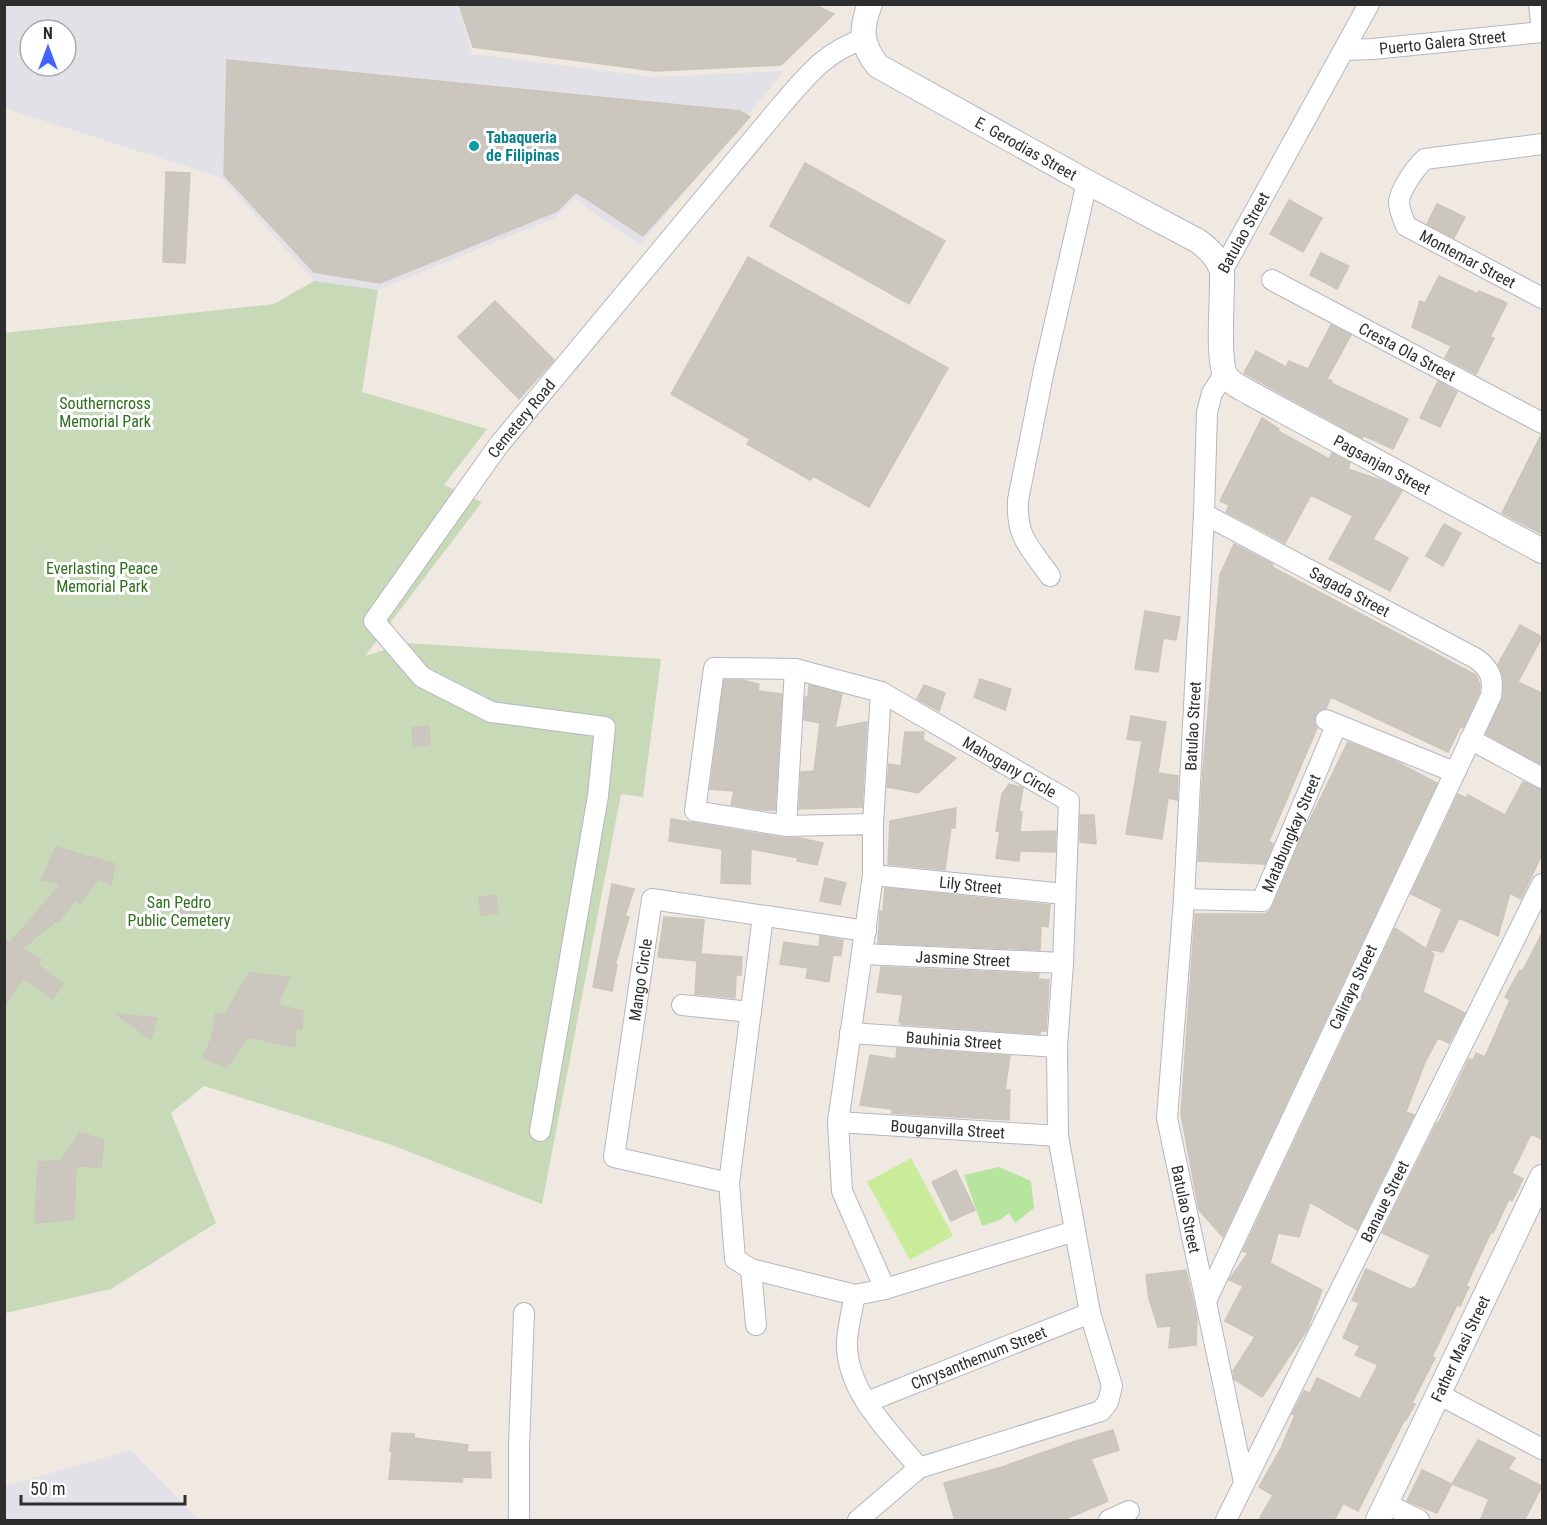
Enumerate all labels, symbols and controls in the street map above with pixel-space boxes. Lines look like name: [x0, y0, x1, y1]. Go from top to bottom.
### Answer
north arrow: [18, 18, 78, 78]
text: N: [43, 24, 53, 43]
street label: Puerto Galera Street: [1378, 26, 1507, 58]
street label: E. Gerodias Street: [972, 112, 1081, 184]
place label: Tabaqueria de Filipinas: [486, 128, 560, 165]
marker: Tabaqueria de Filipinas: [467, 139, 481, 153]
street label: Batulao Street: [1213, 188, 1273, 276]
street label: Montemar Street: [1417, 226, 1519, 292]
street label: Cresta Ola Street: [1356, 318, 1459, 385]
street label: Cemetery Road: [483, 375, 559, 461]
park label: Southerncross Memorial Park: [59, 394, 152, 431]
street label: Pagsanjan Street: [1331, 431, 1434, 499]
park label: Everlasting Peace Memorial Park: [46, 559, 158, 596]
street label: Sagada Street: [1306, 562, 1393, 621]
street label: Batulao Street: [1181, 681, 1205, 771]
street label: Mahogany Circle: [959, 732, 1060, 801]
street label: Matabungkay Street: [1258, 771, 1324, 895]
street label: Lily Street: [938, 872, 1003, 897]
park label: San Pedro Public Cemetery: [128, 893, 231, 930]
street label: Mango Circle: [625, 937, 656, 1022]
street label: Caliraya Street: [1325, 941, 1381, 1033]
street label: Jasmine Street: [915, 947, 1011, 970]
street label: Bauhinia Street: [905, 1027, 1002, 1053]
street label: Bouganvilla Street: [890, 1116, 1006, 1142]
street label: Banaue Street: [1356, 1157, 1413, 1245]
street label: Batulao Street: [1168, 1164, 1205, 1255]
street label: Father Masi Street: [1426, 1292, 1494, 1405]
street label: Chrysanthemum Street: [908, 1322, 1049, 1393]
scale bar: [21, 1468, 184, 1506]
text: 50 m: [30, 1478, 65, 1499]

